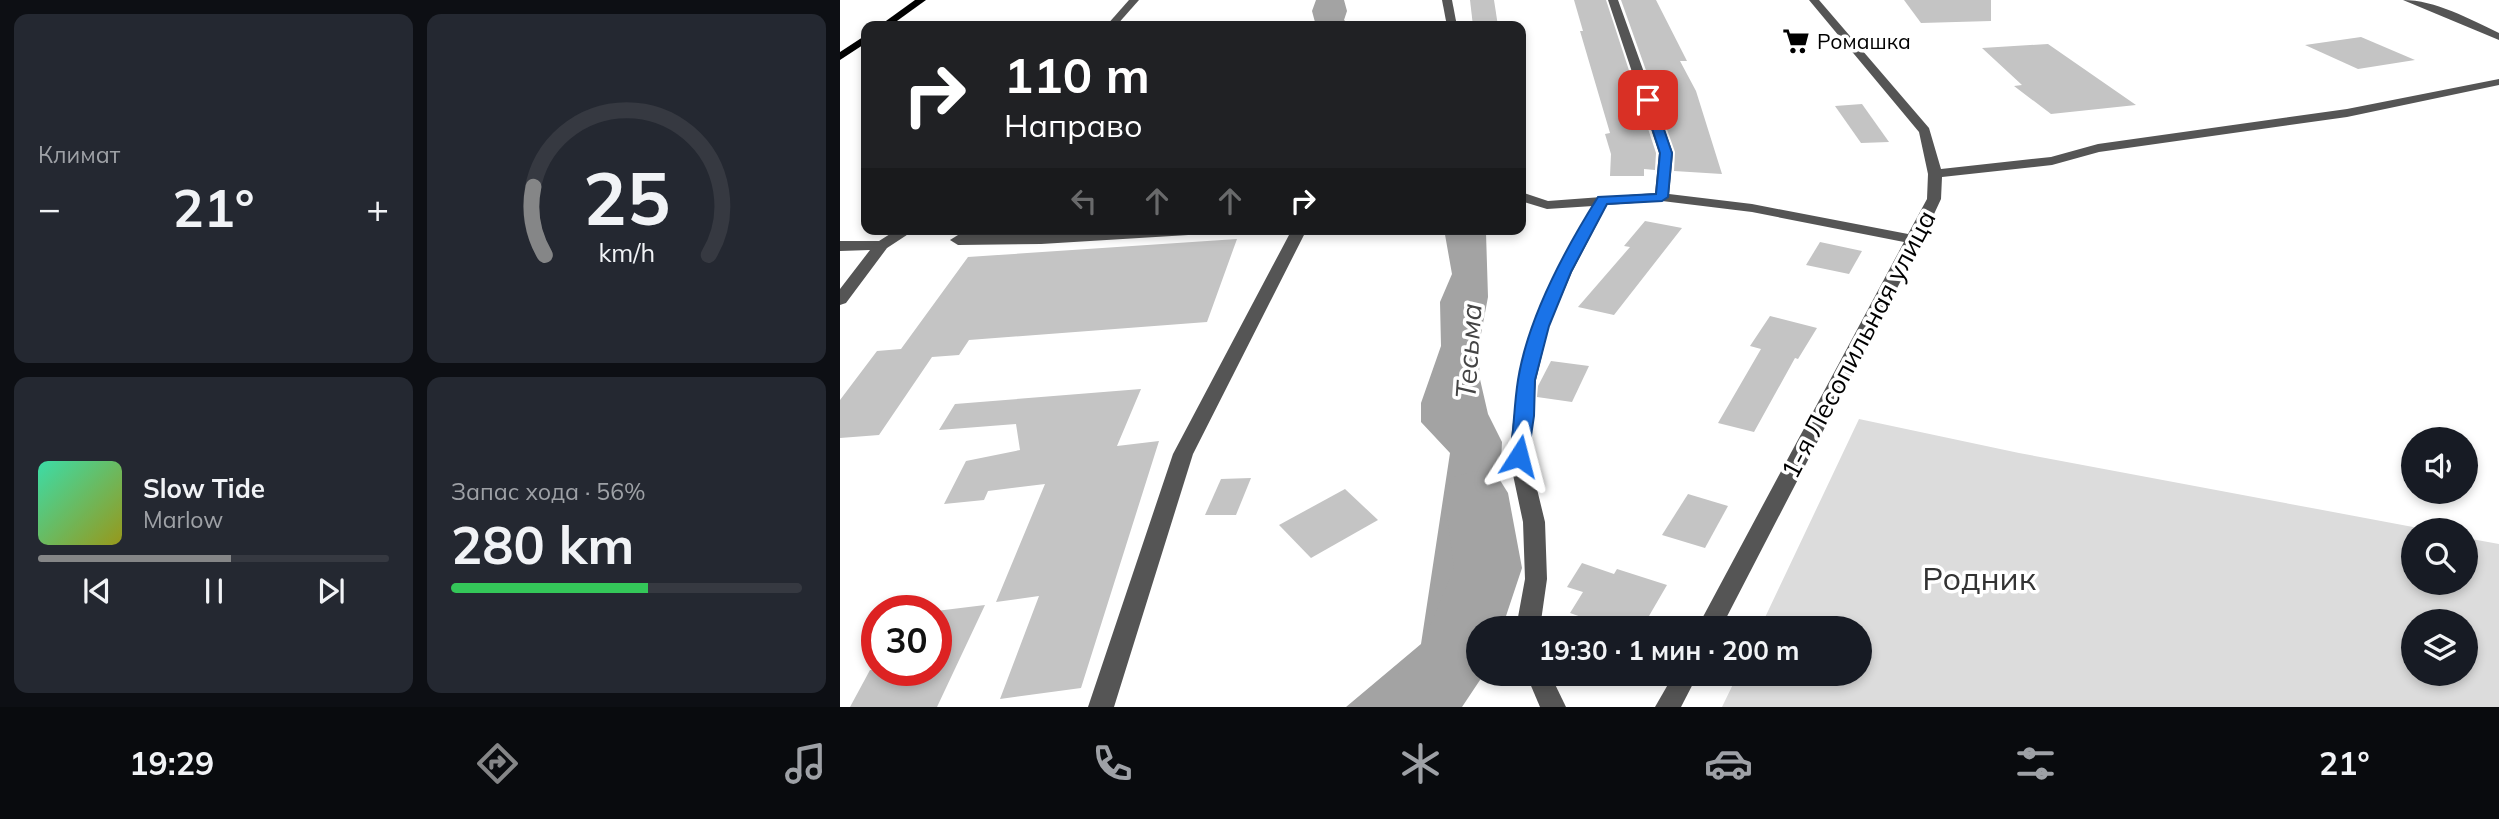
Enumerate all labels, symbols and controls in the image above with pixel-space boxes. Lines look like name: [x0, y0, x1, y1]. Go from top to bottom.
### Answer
supermarket icon: Ромашка: [1781, 26, 1811, 56]
place label: Ромашка: [1817, 28, 1911, 54]
text: 110 m: [1004, 44, 1150, 105]
icon: right: [889, 49, 980, 140]
pin: [1618, 70, 1678, 130]
icon: arrive: [1629, 81, 1667, 119]
text: Направо: [1004, 105, 1143, 145]
text: Климат: [38, 140, 120, 169]
text: 25: [583, 152, 670, 243]
text: 21°: [172, 175, 255, 240]
icon: left: [1065, 182, 1103, 220]
icon: ahead: [1138, 182, 1176, 220]
icon: ahead: [1211, 182, 1249, 220]
icon: right: [1284, 182, 1322, 220]
text: −: [38, 184, 61, 232]
text: +: [366, 184, 389, 232]
street label: 1-я Лесопильная улица: [1773, 204, 1943, 484]
text: km/h: [598, 236, 655, 267]
water label: Тесьма: [1447, 302, 1489, 400]
position arrow: [1482, 419, 1556, 493]
map controls: [2401, 427, 2478, 686]
button: sound: [2401, 427, 2478, 504]
text: Slow Tide: [143, 472, 265, 505]
text: Запас хода · 56%: [451, 477, 646, 506]
text: Marlow: [143, 505, 223, 534]
text: 280 km: [451, 512, 634, 577]
button: search: [2401, 518, 2478, 595]
park label: Родник: [1922, 558, 2037, 598]
icon: previous: [78, 572, 116, 610]
icon: pause: [195, 572, 233, 610]
icon: next: [312, 572, 350, 610]
speed limit sign: 30: [861, 595, 952, 686]
button: layers: [2401, 609, 2478, 686]
text: 19:30 · 1 мин · 200 m: [1539, 634, 1799, 667]
icon: directions: [473, 739, 522, 788]
icon: music: [781, 739, 830, 788]
icon: phone: [1088, 739, 1137, 788]
icon: climate: [1396, 739, 1445, 788]
icon: car: [1704, 739, 1753, 788]
icon: filters: [2011, 739, 2060, 788]
text: 19:29: [129, 743, 214, 783]
text: 21°: [2319, 743, 2370, 783]

